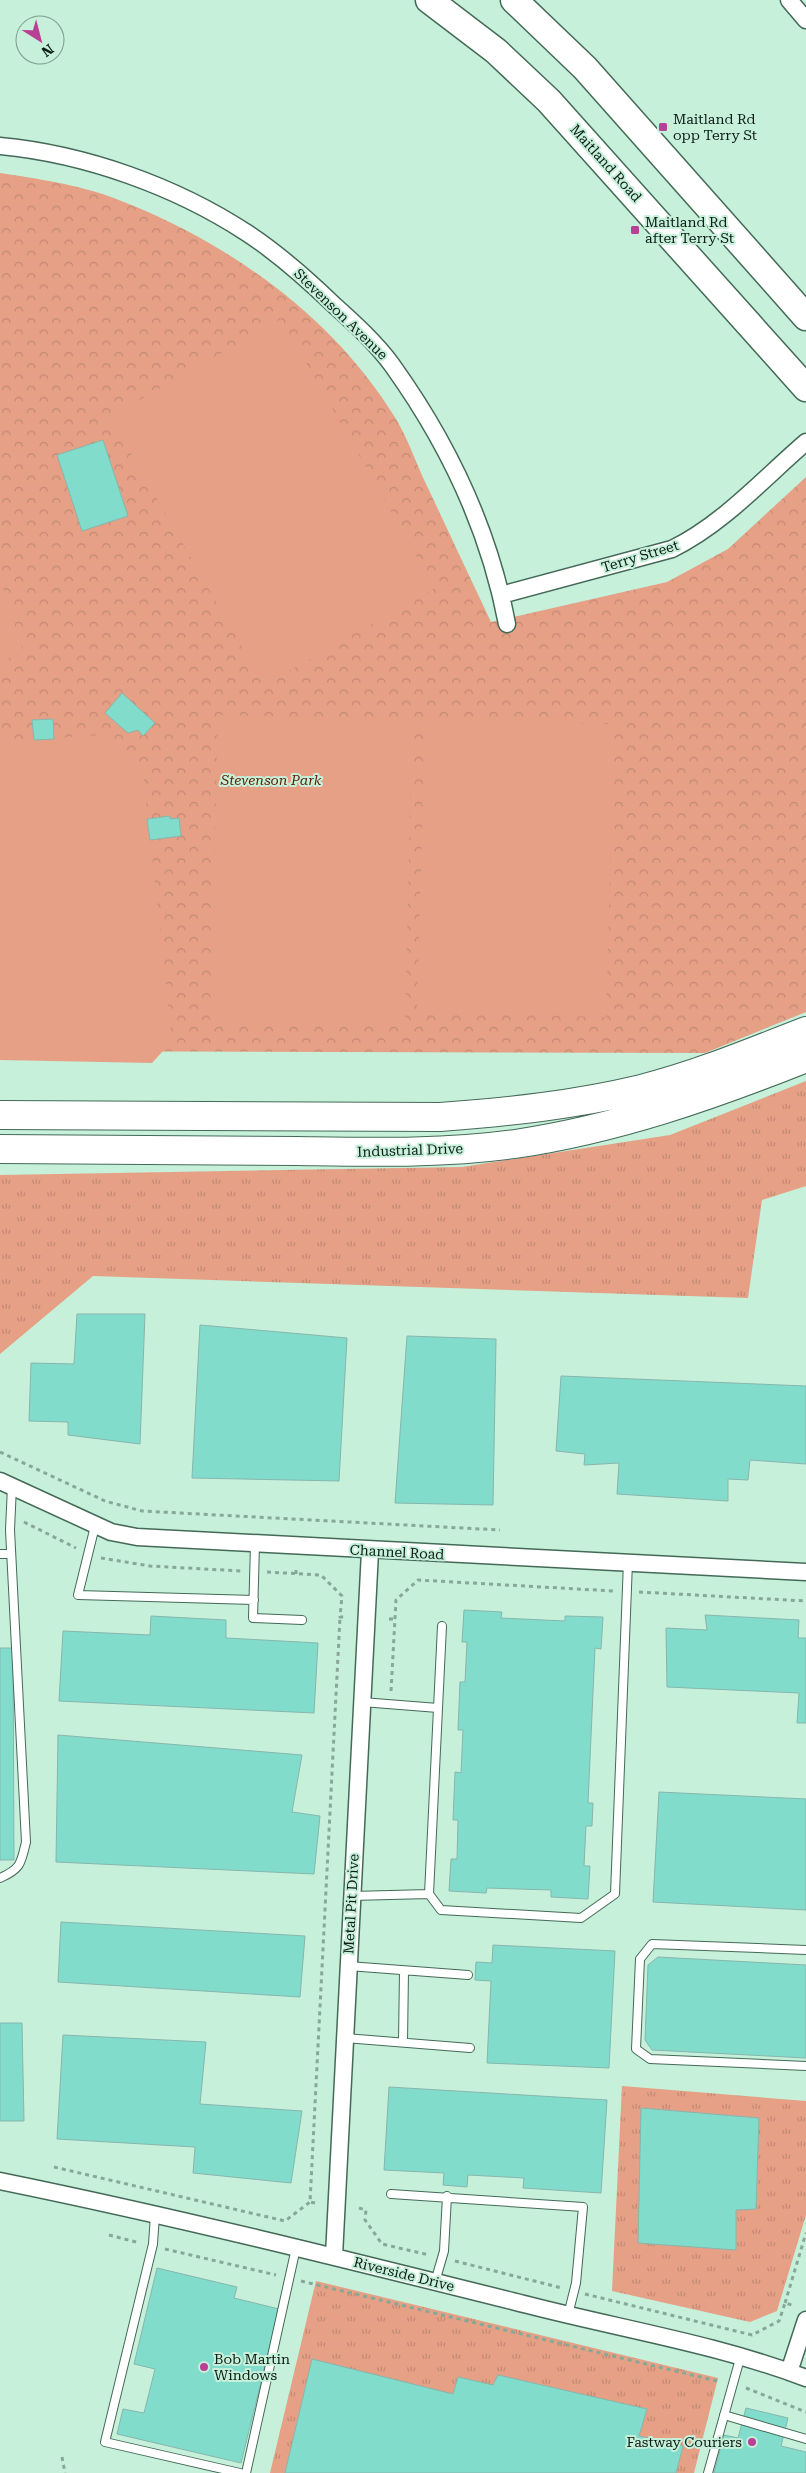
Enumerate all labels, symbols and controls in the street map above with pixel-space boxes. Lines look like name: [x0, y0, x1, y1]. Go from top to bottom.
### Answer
north arrow: [15, 15, 65, 65]
text: N: [38, 41, 57, 60]
place label: Maitland Rd opp Terry St: [673, 111, 757, 143]
street label: Maitland Road: [567, 121, 645, 205]
marker: Maitland Rd opp Terry St: [657, 121, 669, 133]
place label: Maitland Rd after Terry St: [645, 214, 734, 246]
marker: Maitland Rd after Terry St: [629, 224, 641, 236]
street label: Stevenson Avenue: [291, 265, 391, 363]
street label: Terry Street: [599, 537, 681, 575]
park label: Stevenson Park: [220, 772, 322, 788]
street label: Industrial Drive: [357, 1140, 464, 1160]
street label: Channel Road: [349, 1542, 445, 1562]
street label: Metal Pit Drive: [340, 1853, 362, 1955]
street label: Riverside Drive: [352, 2254, 456, 2294]
place label: Bob Martin Windows: [214, 2351, 290, 2383]
marker: Bob Martin Windows: [198, 2361, 210, 2373]
place label: Fastway Couriers: [627, 2434, 742, 2450]
marker: Fastway Couriers: [746, 2436, 758, 2448]

